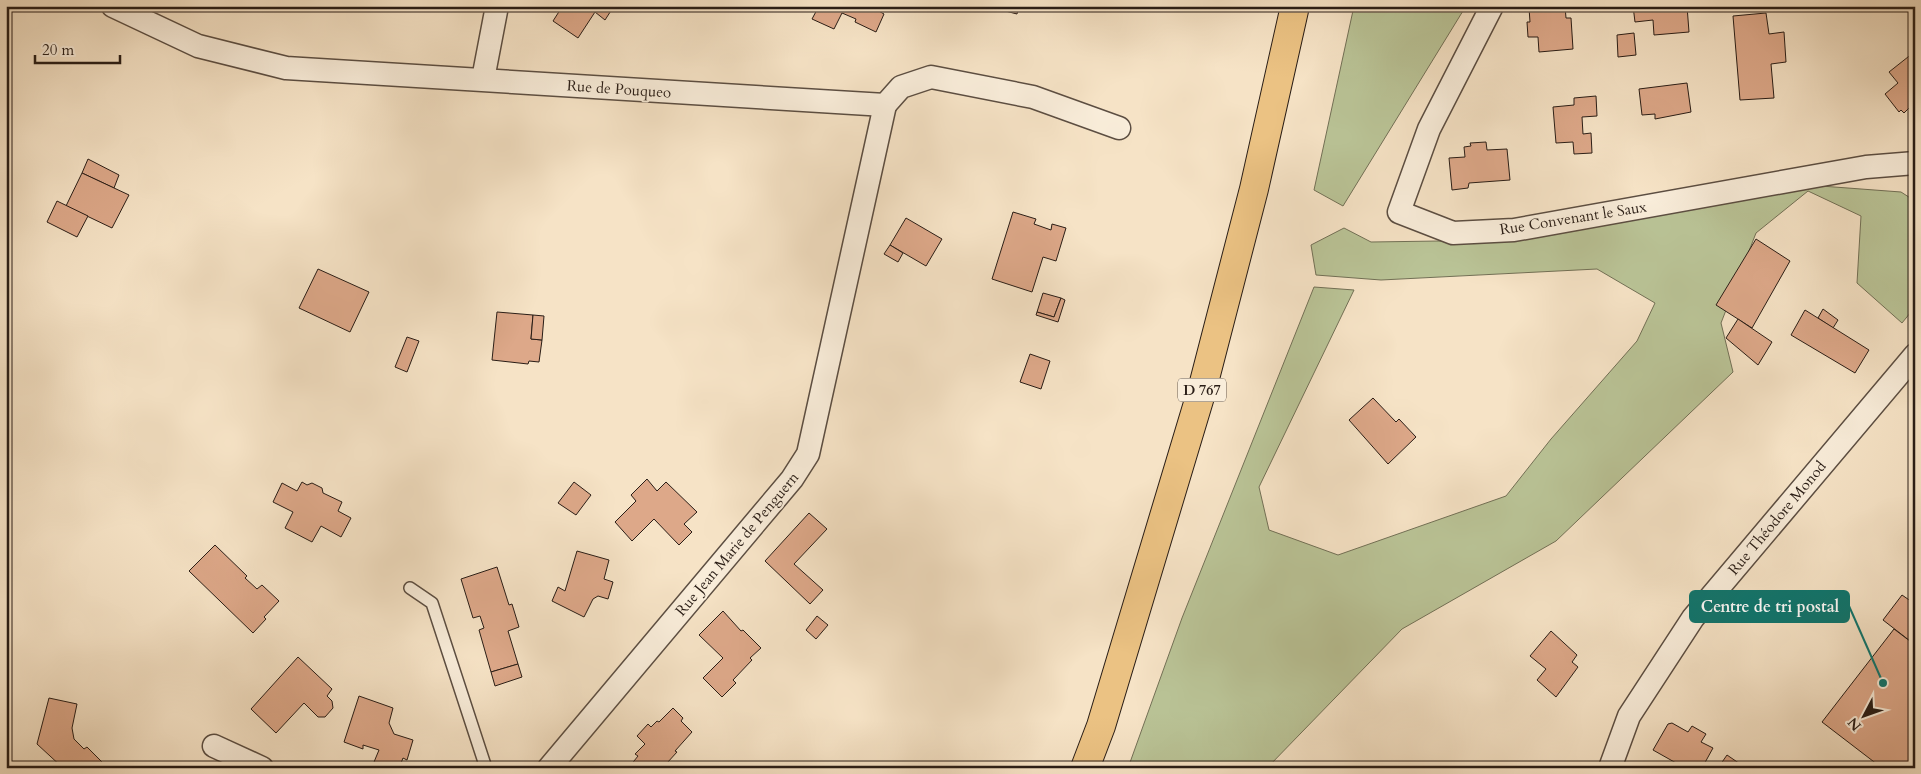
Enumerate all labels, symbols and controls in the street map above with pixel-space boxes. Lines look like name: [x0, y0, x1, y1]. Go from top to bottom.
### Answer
scale bar: [35, 32, 120, 64]
text: 20 m: [42, 40, 74, 60]
street label: Rue de Pouqueo: [566, 75, 672, 103]
street label: Rue Convenant le Saux: [1498, 196, 1648, 240]
road number: D 767: [1178, 378, 1226, 402]
street label: Rue Théodore Monod: [1723, 457, 1831, 579]
street label: Rue Jean Marie de Penguern: [671, 467, 803, 620]
callout: Centre de tri postal: [1690, 591, 1849, 622]
text: Centre de tri postal: [1701, 596, 1840, 618]
north arrow: [1838, 692, 1888, 742]
text: N: [1843, 713, 1866, 735]

